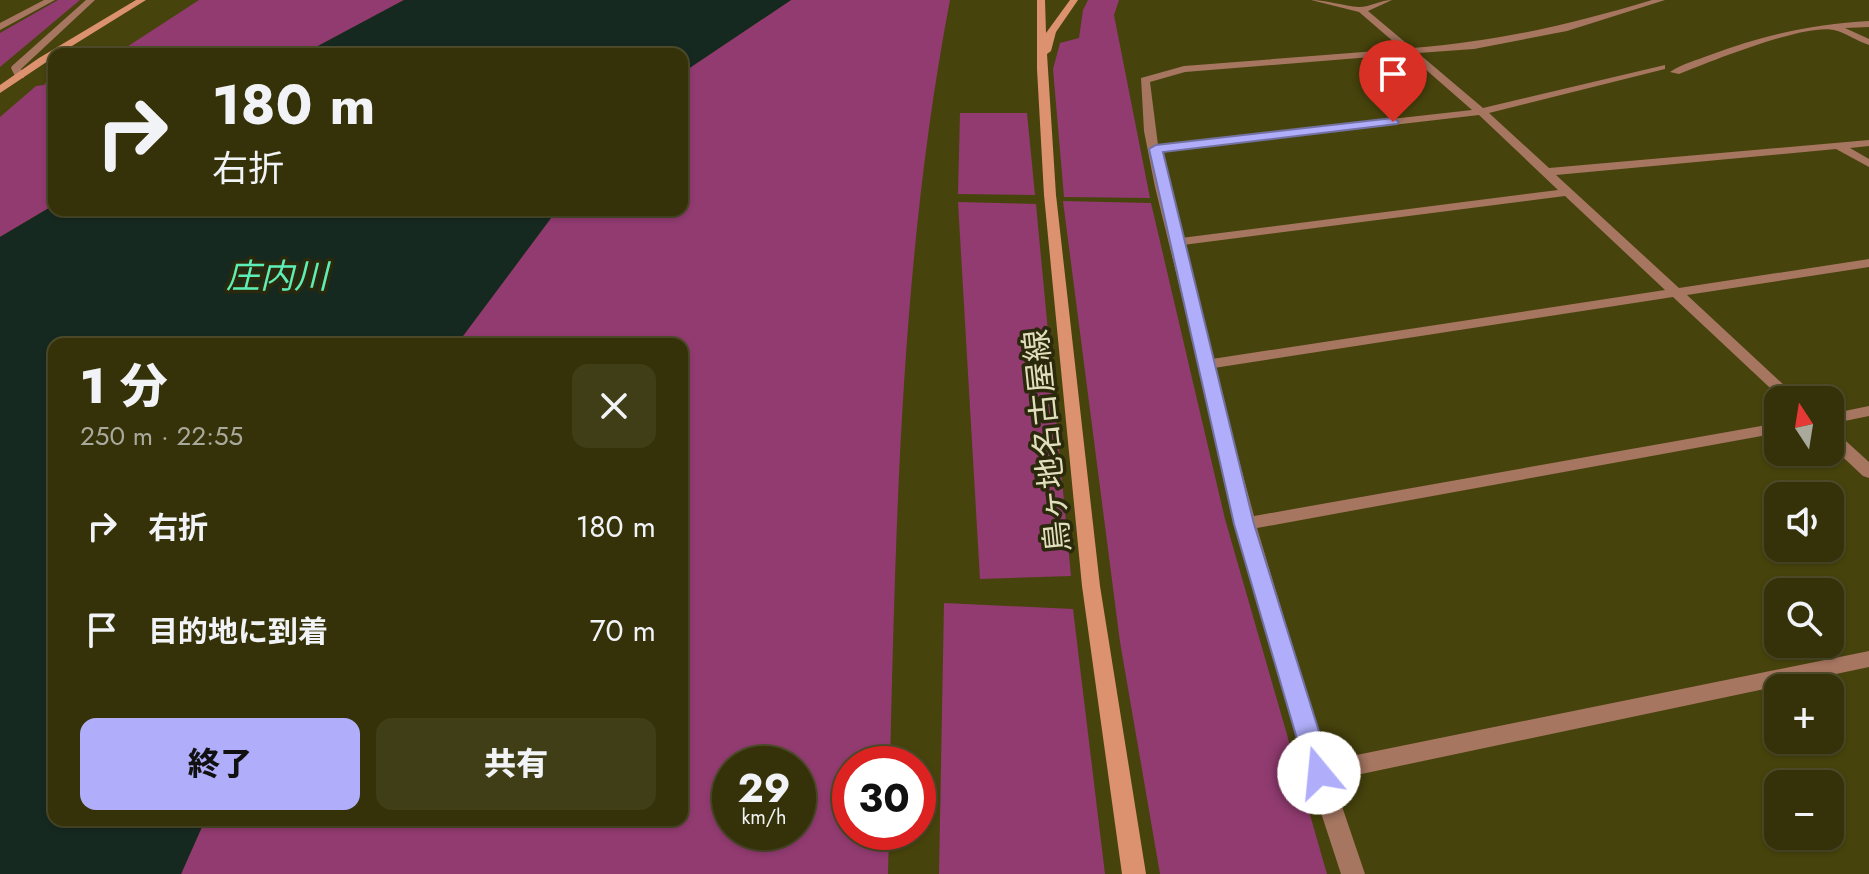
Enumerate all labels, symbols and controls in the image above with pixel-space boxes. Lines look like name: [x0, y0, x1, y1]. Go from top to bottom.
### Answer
pin: [1359, 40, 1427, 122]
icon: arrive: [1371, 52, 1415, 96]
text: 180 m: [212, 64, 375, 145]
icon: right: [80, 80, 184, 184]
text: 右折: [212, 142, 284, 194]
water label: 庄内川: [226, 252, 331, 301]
street label: 鳥ヶ地名古屋線: [1012, 327, 1082, 555]
text: 1 分: [80, 352, 168, 421]
button: close: [572, 364, 656, 448]
north arrow: [1764, 386, 1844, 466]
map controls: [1764, 386, 1844, 850]
text: 250 m · 22:55: [80, 417, 243, 455]
button: sound: [1764, 482, 1844, 562]
icon: right: [80, 504, 124, 548]
text: 180 m: [576, 505, 656, 548]
text: 右折: [148, 506, 208, 549]
button: search: [1764, 578, 1844, 658]
icon: arrive: [80, 608, 124, 652]
text: 70 m: [590, 609, 656, 652]
text: 目的地に到着: [148, 610, 328, 653]
button: +: [1764, 674, 1844, 754]
button: 終了: [80, 718, 360, 810]
button: 共有: [376, 718, 656, 810]
position arrow: [1277, 731, 1361, 815]
speed limit sign: 30: [832, 746, 936, 850]
text: 29: [738, 759, 791, 817]
button: −: [1764, 770, 1844, 850]
text: km/h: [741, 803, 787, 832]

